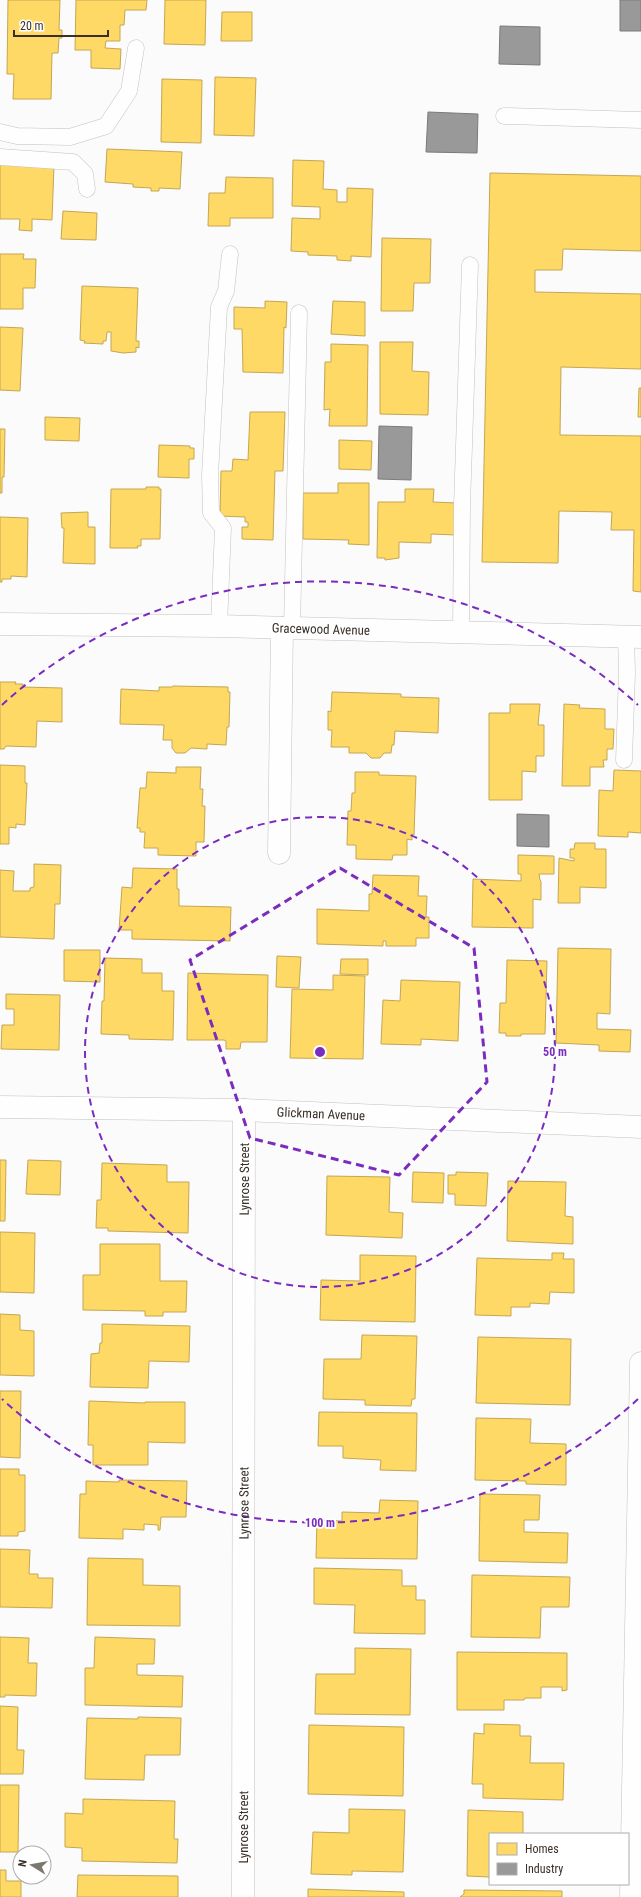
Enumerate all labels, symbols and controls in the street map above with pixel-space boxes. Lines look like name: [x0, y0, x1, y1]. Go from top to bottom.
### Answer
scale bar: [14, 12, 108, 38]
text: 20 m: [20, 19, 44, 33]
street label: Gracewood Avenue: [272, 620, 370, 637]
centre of rings: [313, 1045, 327, 1059]
text: 50 m: [543, 1045, 567, 1059]
street label: Glickman Avenue: [276, 1104, 365, 1123]
street label: Lynrose Street: [236, 1142, 251, 1215]
street label: Lynrose Street: [236, 1466, 251, 1539]
text: 100 m: [305, 1516, 335, 1530]
street label: Lynrose Street: [236, 1790, 251, 1863]
legend: [489, 1833, 629, 1885]
text: Homes: [525, 1842, 559, 1856]
north arrow: [12, 1845, 52, 1885]
text: N: [16, 1858, 30, 1868]
text: Industry: [525, 1862, 563, 1876]

